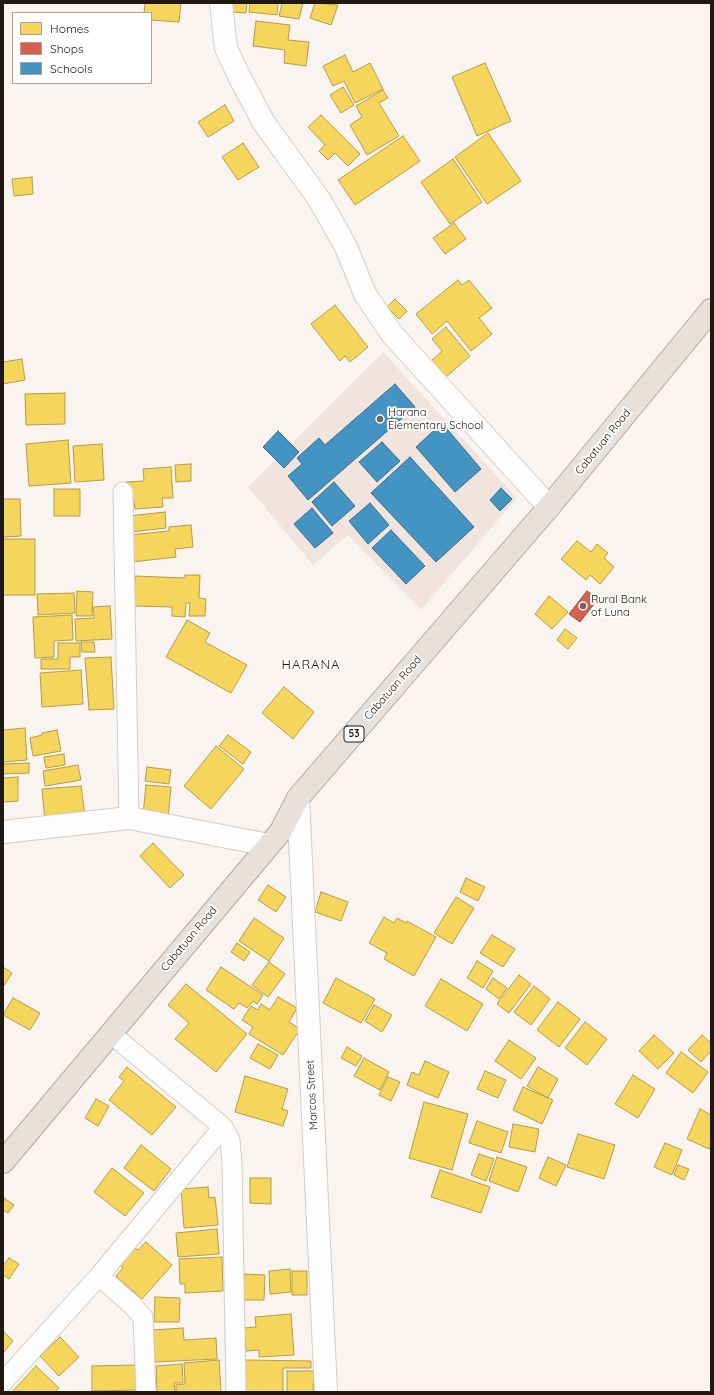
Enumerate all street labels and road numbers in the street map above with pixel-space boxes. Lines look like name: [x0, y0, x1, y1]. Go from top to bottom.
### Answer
street label: Cabatuan Road: [573, 407, 633, 477]
street label: Cabatuan Road: [362, 653, 424, 723]
road number: 53: [344, 726, 364, 742]
street label: Cabatuan Road: [158, 904, 220, 974]
street label: Marcos Street: [304, 1060, 320, 1130]

